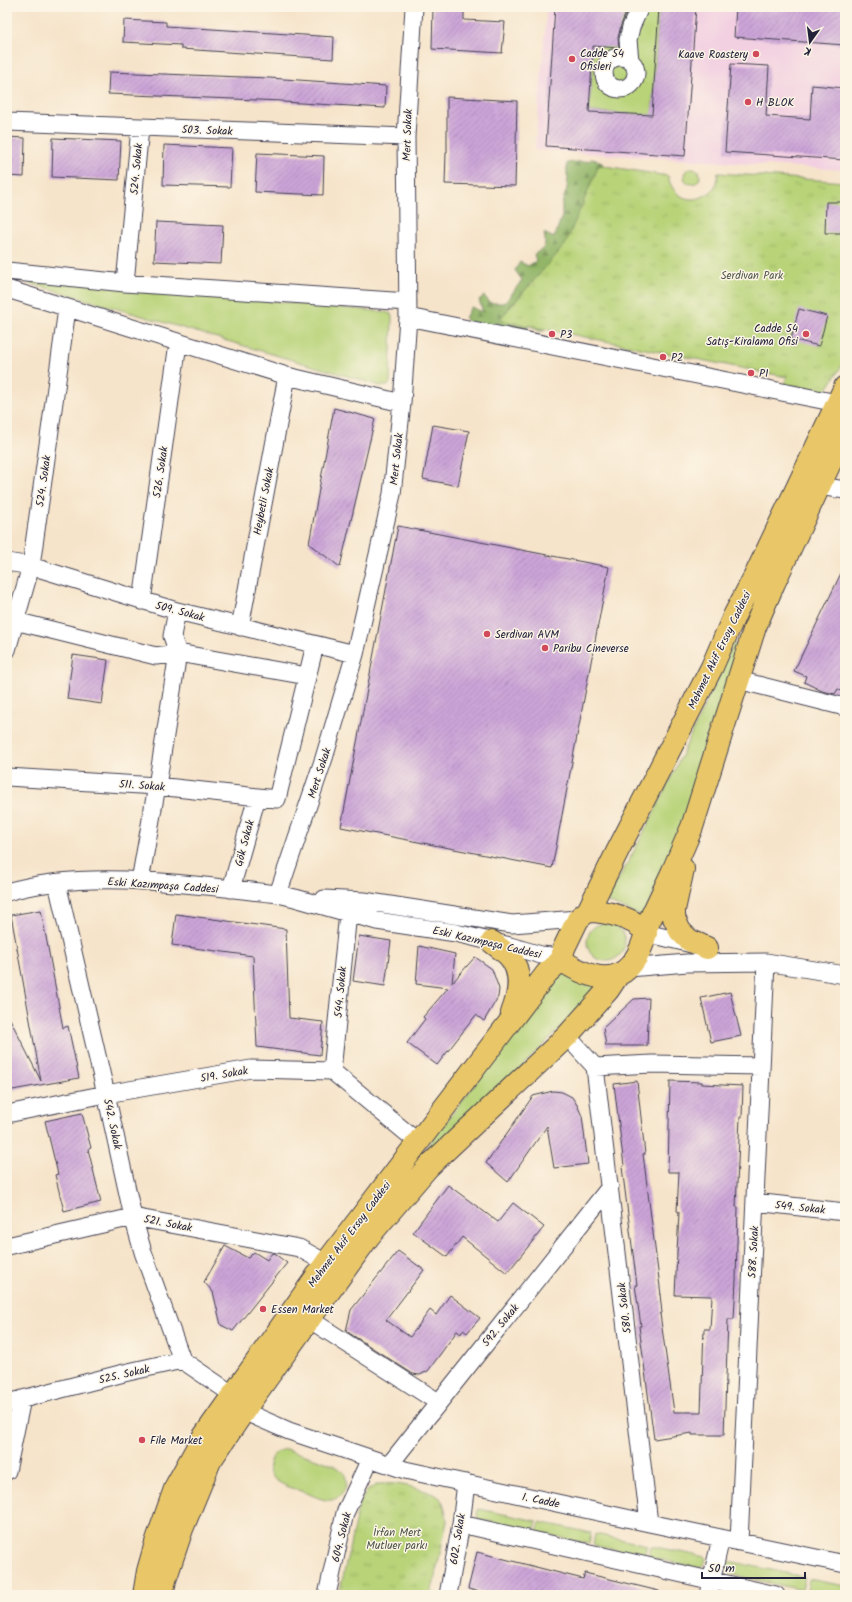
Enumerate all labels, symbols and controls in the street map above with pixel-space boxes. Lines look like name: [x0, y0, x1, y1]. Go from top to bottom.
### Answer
north arrow: [790, 22, 830, 62]
text: K: [802, 41, 813, 60]
place label: Cadde 54 Ofisleri: [580, 45, 624, 76]
place label: Kaave Roastery: [678, 46, 749, 64]
marker: Kaave Roastery: [751, 49, 761, 59]
marker: Cadde 54 Ofisleri: [567, 54, 577, 64]
place label: H BLOK: [756, 94, 795, 112]
marker: H BLOK: [743, 97, 753, 107]
street label: Mert Sokak: [398, 108, 418, 161]
street label: 503. Sokak: [181, 121, 234, 141]
street label: 524. Sokak: [126, 142, 148, 196]
park label: Serdivan Park: [721, 267, 784, 285]
place label: Cadde 54 Satış-Kiralama Ofisi: [706, 320, 798, 351]
place label: P3: [560, 326, 572, 344]
marker: P3: [547, 329, 557, 339]
marker: Cadde 54 Satış-Kiralama Ofisi: [801, 329, 811, 339]
place label: P2: [671, 349, 683, 367]
marker: P2: [658, 352, 668, 362]
place label: P1: [759, 365, 768, 383]
marker: P1: [746, 368, 756, 378]
street label: Mert Sokak: [385, 431, 409, 486]
street label: 526. Sokak: [148, 444, 174, 499]
street label: 524. Sokak: [31, 453, 57, 508]
street label: Heybetli Sokak: [249, 465, 280, 537]
street label: Mehmet Akif Ersoy Caddesi: [683, 588, 756, 712]
street label: 509. Sokak: [153, 597, 207, 627]
place label: Serdivan AVM: [495, 626, 559, 644]
marker: Serdivan AVM: [482, 629, 492, 639]
place label: Paribu Cineverse: [553, 640, 629, 658]
marker: Paribu Cineverse: [540, 643, 550, 653]
street label: Mert Sokak: [303, 745, 337, 801]
street label: 511. Sokak: [118, 775, 166, 797]
street label: Gök Sokak: [230, 817, 260, 869]
street label: Eski Kazımpaşa Caddesi: [107, 873, 219, 899]
street label: Eski Kazımpaşa Caddesi: [431, 922, 543, 964]
street label: 544. Sokak: [330, 965, 352, 1018]
street label: 519. Sokak: [199, 1062, 250, 1088]
street label: 542. Sokak: [98, 1097, 126, 1152]
street label: Mehmet Akif Ersoy Caddesi: [304, 1177, 396, 1292]
street label: 549. Sokak: [774, 1196, 827, 1220]
street label: 521. Sokak: [142, 1210, 194, 1238]
street label: 588. Sokak: [744, 1225, 764, 1279]
street label: 580. Sokak: [613, 1280, 637, 1334]
street label: 592. Sokak: [478, 1300, 524, 1351]
place label: Essen Market: [271, 1301, 335, 1319]
marker: Essen Market: [258, 1304, 268, 1314]
street label: 525. Sokak: [97, 1360, 152, 1390]
place label: File Market: [150, 1432, 203, 1450]
marker: File Market: [137, 1435, 147, 1445]
street label: 1. Cadde: [520, 1488, 561, 1514]
street label: 604. Sokak: [327, 1510, 357, 1564]
street label: 602. Sokak: [445, 1512, 471, 1566]
park label: İrfan Mert Mutluer parkı: [366, 1524, 428, 1555]
scale bar: [702, 1554, 805, 1580]
text: 50 m: [708, 1559, 735, 1578]

